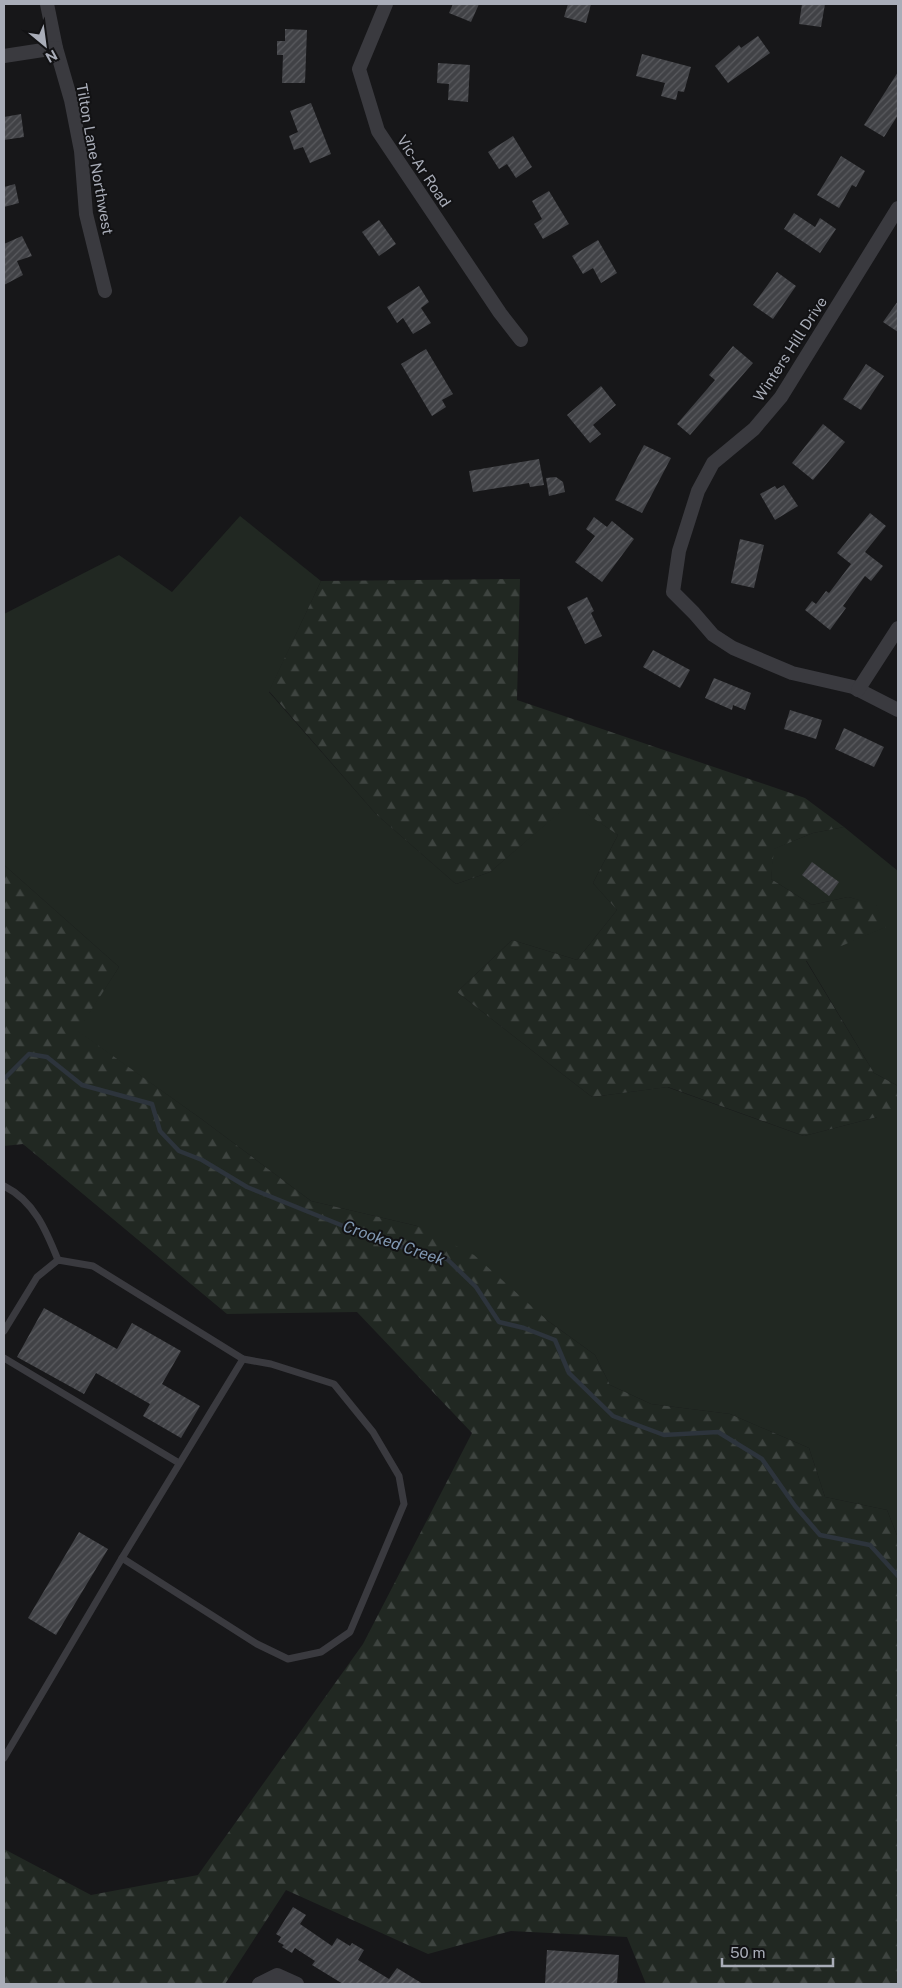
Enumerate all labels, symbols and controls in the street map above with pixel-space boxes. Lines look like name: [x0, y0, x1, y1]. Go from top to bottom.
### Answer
north arrow: [20, 20, 70, 70]
text: N: [43, 47, 60, 66]
street label: Tilton Lane Northwest: [73, 82, 117, 236]
street label: Vic-Ar Road: [394, 132, 454, 210]
street label: Winters Hill Drive: [750, 294, 830, 404]
water label: Crooked Creek: [340, 1217, 448, 1269]
scale bar: [722, 1936, 833, 1968]
text: 50 m: [730, 1944, 765, 1961]

